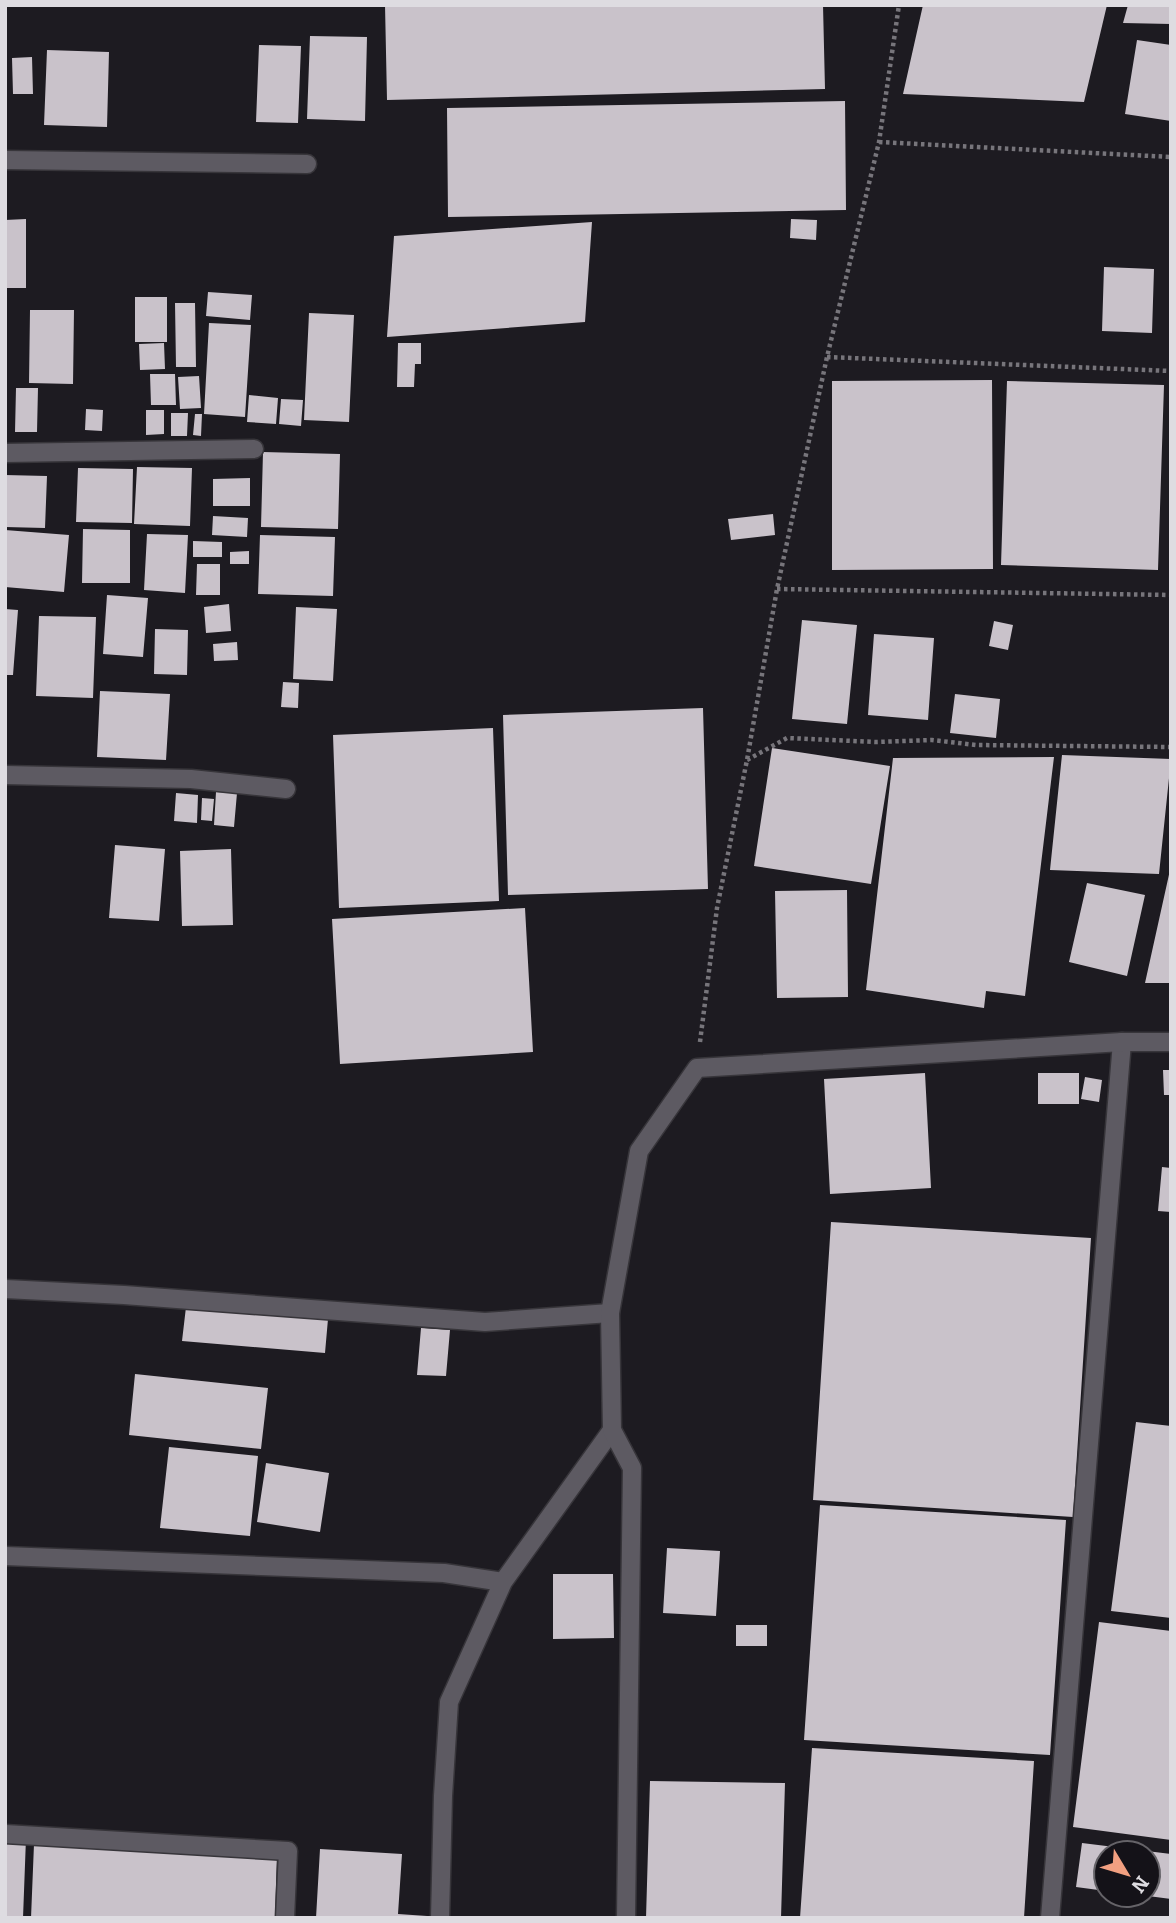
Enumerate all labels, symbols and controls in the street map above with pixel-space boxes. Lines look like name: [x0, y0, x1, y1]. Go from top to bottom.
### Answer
north arrow: [1092, 1839, 1162, 1909]
text: N: [1126, 1871, 1154, 1897]

